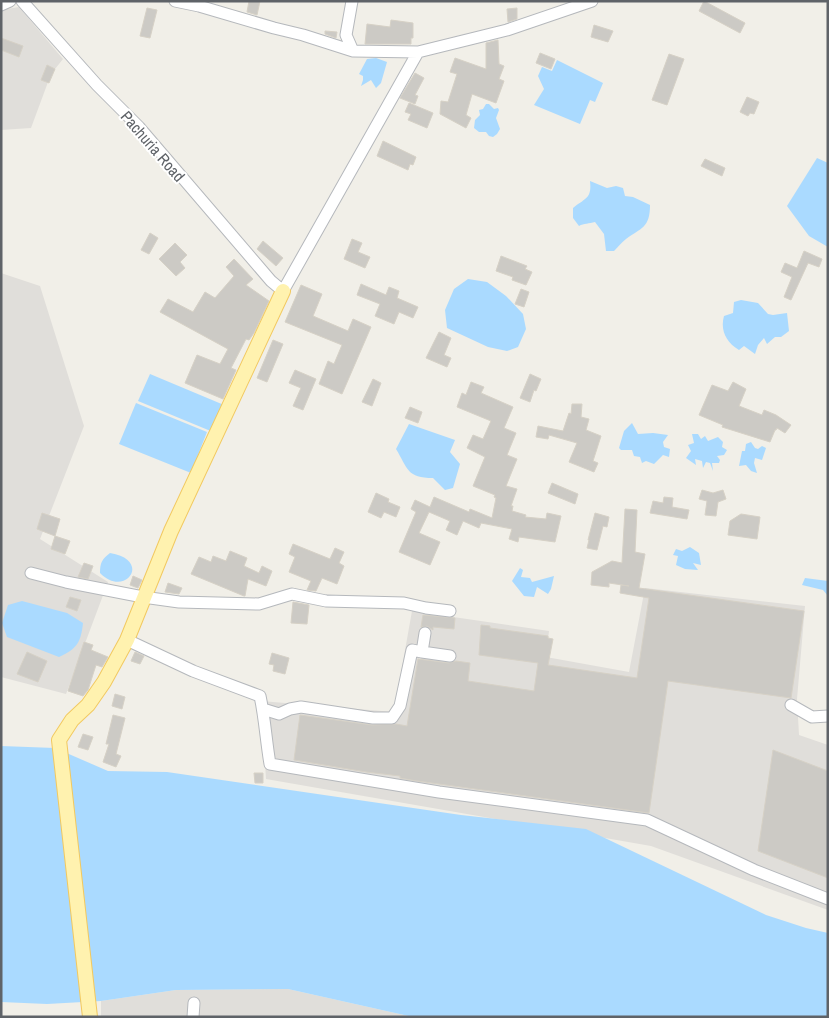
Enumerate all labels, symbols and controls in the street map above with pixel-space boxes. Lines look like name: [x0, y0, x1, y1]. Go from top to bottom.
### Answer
street label: Pachuria Road: [116, 106, 190, 186]

